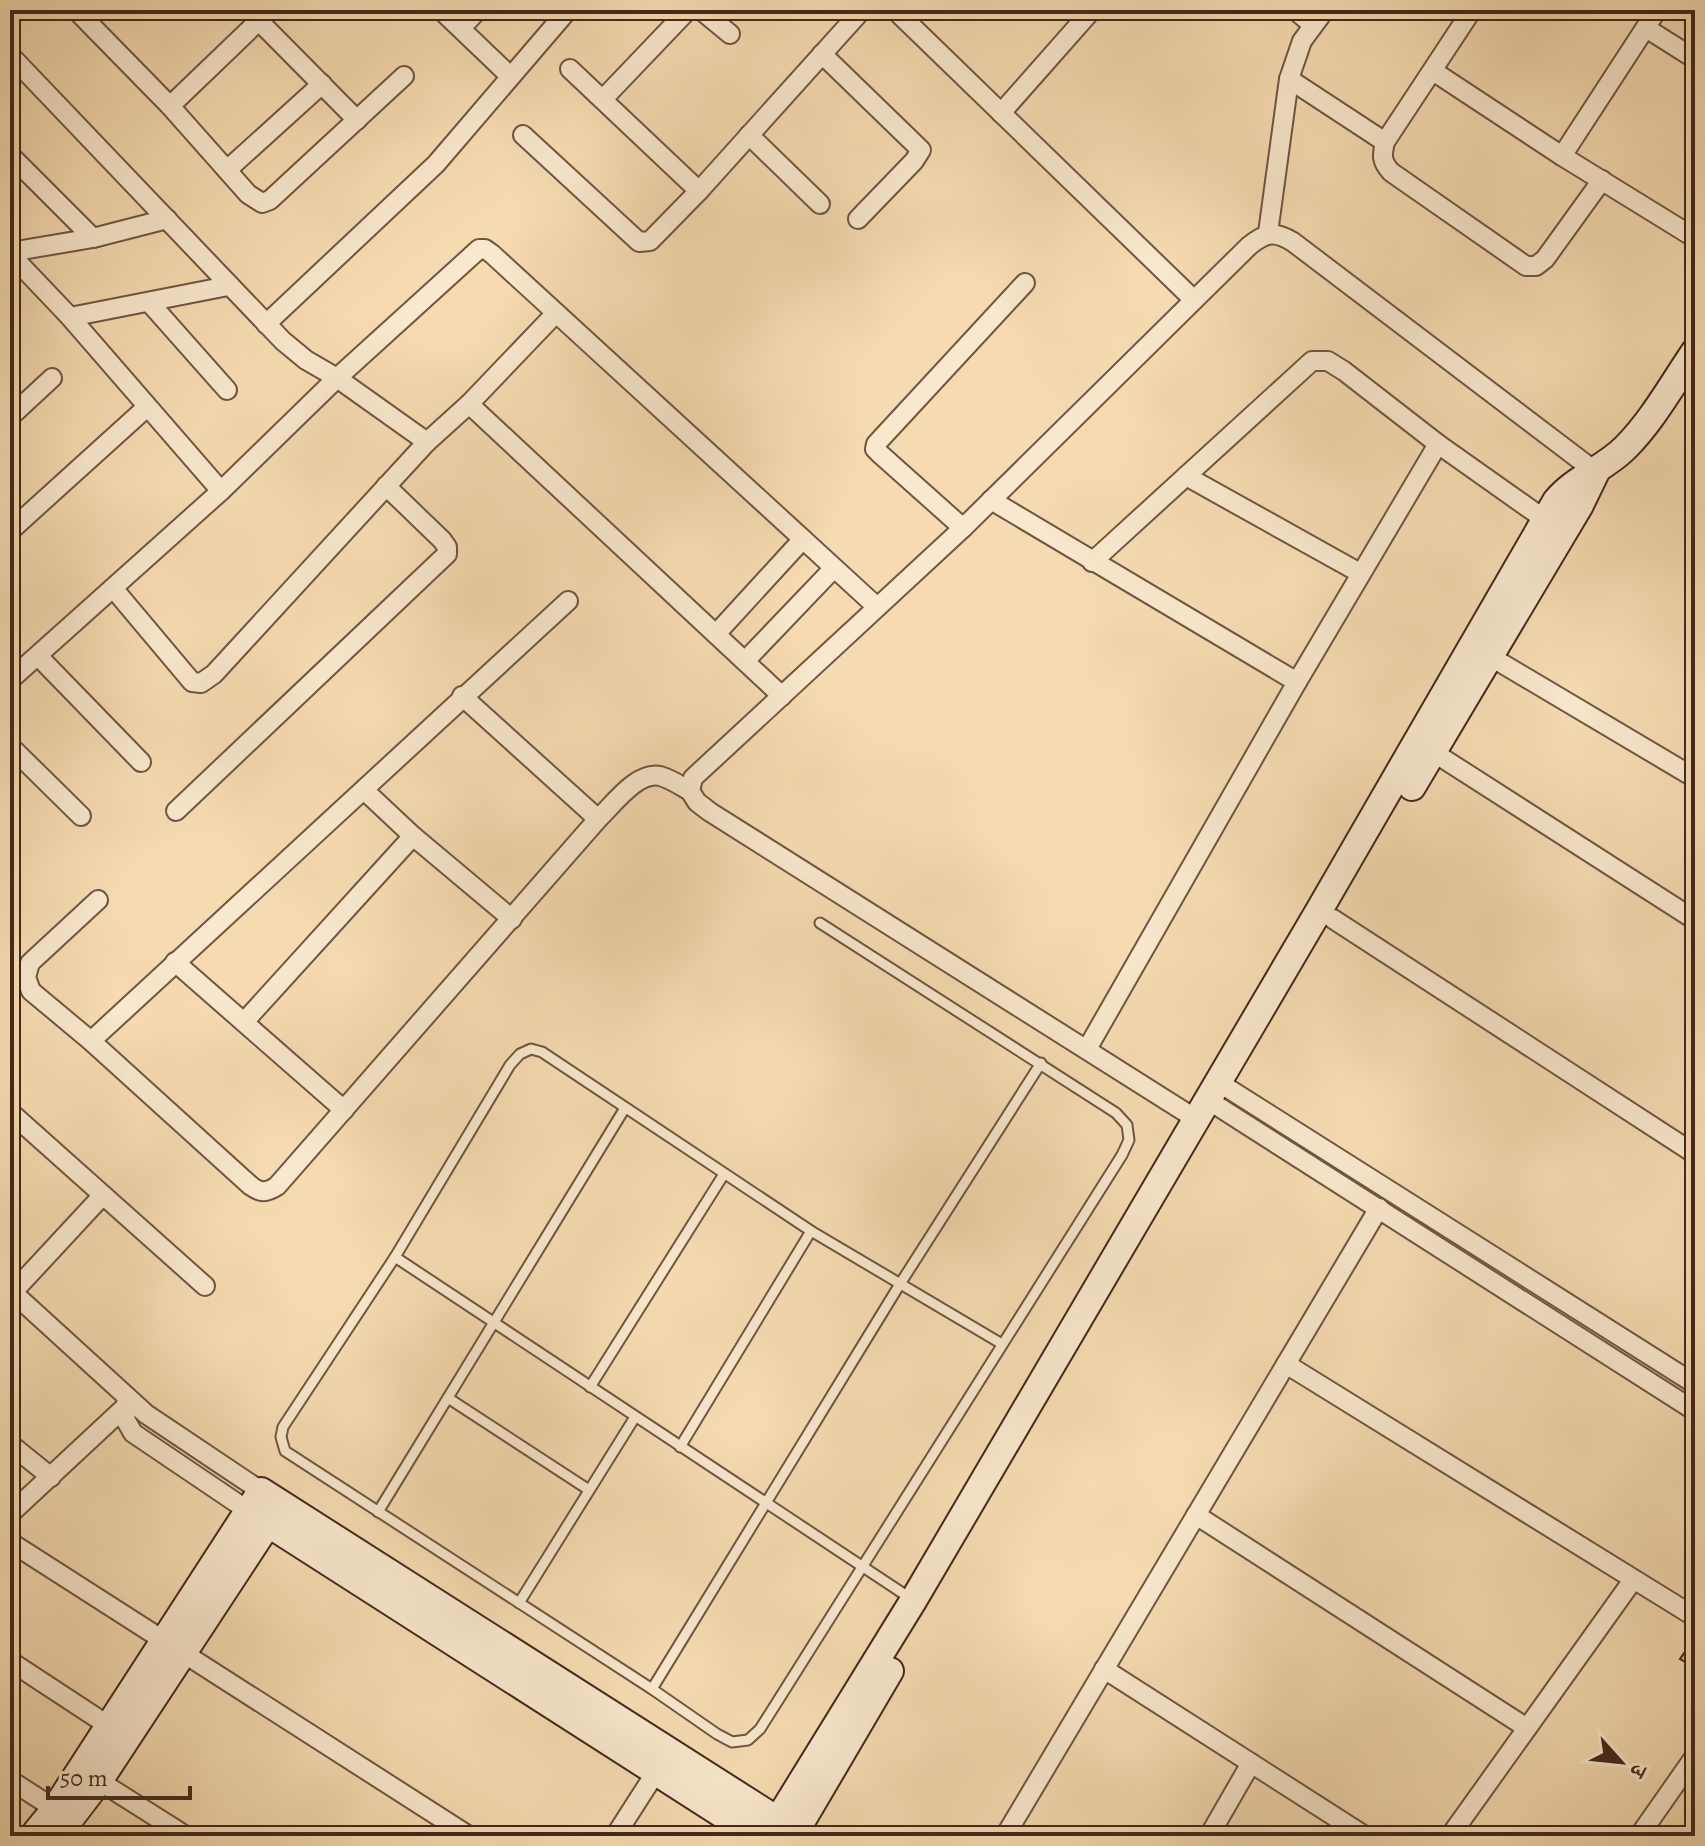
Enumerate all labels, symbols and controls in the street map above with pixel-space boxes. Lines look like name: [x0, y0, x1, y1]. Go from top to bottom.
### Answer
north arrow: [1581, 1722, 1661, 1802]
scale bar: [48, 1750, 190, 1800]
text: उ: [1621, 1757, 1655, 1784]
text: 50 m: [60, 1762, 108, 1794]

